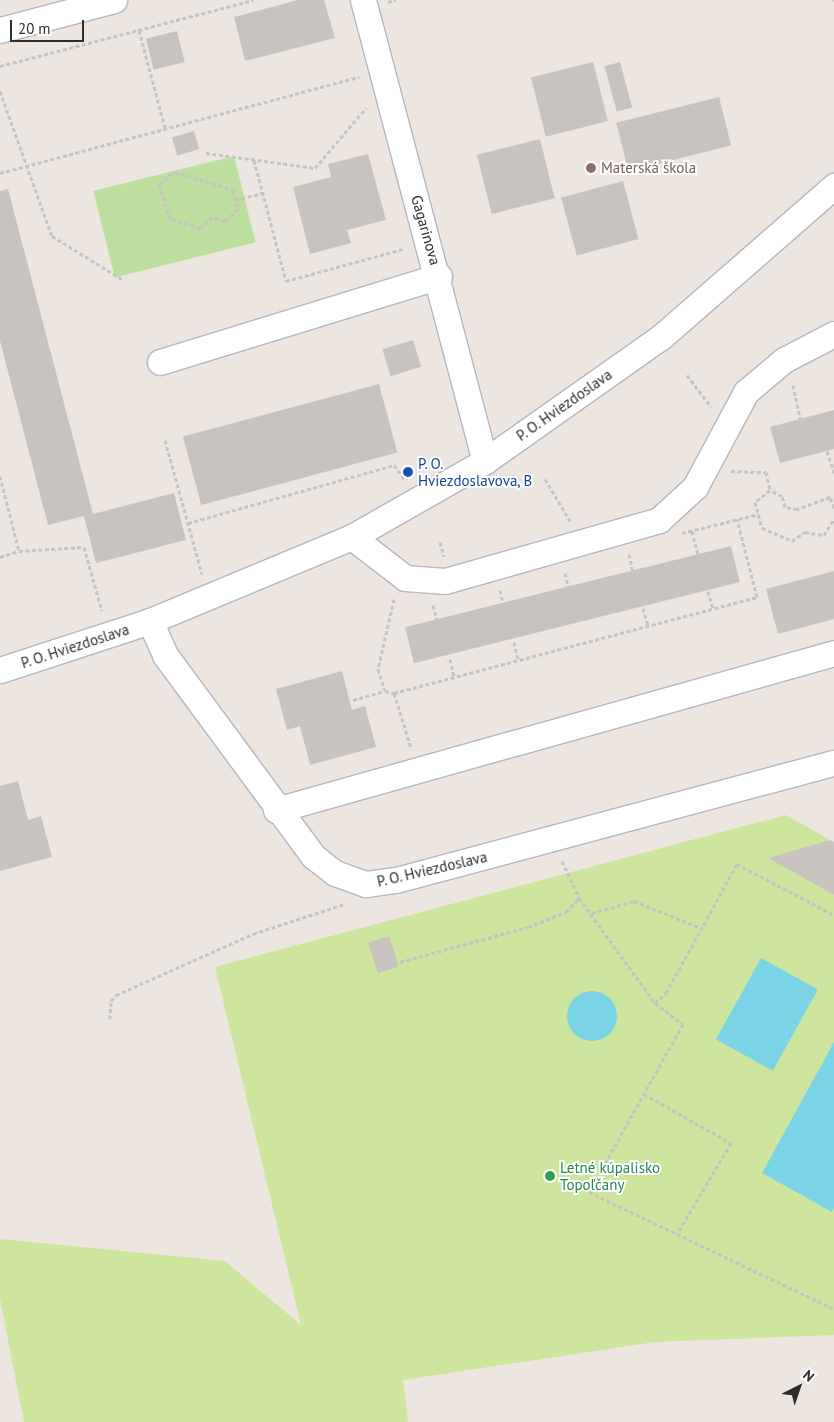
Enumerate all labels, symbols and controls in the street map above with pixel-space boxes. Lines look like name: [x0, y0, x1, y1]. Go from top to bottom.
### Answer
scale bar: [12, 10, 86, 42]
text: 20 m: [18, 19, 51, 38]
place label: Materská škola: [601, 159, 696, 177]
marker: Materská škola: [585, 162, 597, 174]
street label: Gagarinova: [407, 193, 445, 267]
street label: P. O. Hviezdoslava: [512, 365, 616, 445]
place label: P. O. Hviezdoslavova, B: [418, 454, 533, 489]
marker: P. O. Hviezdoslavova, B: [402, 466, 414, 478]
street label: P. O. Hviezdoslava: [17, 620, 133, 672]
street label: P. O. Hviezdoslava: [374, 847, 490, 891]
place label: Letné kúpalisko Topoľčany: [560, 1158, 660, 1193]
marker: Letné kúpalisko Topoľčany: [544, 1170, 556, 1182]
north arrow: [774, 1362, 824, 1412]
text: N: [799, 1366, 818, 1385]

